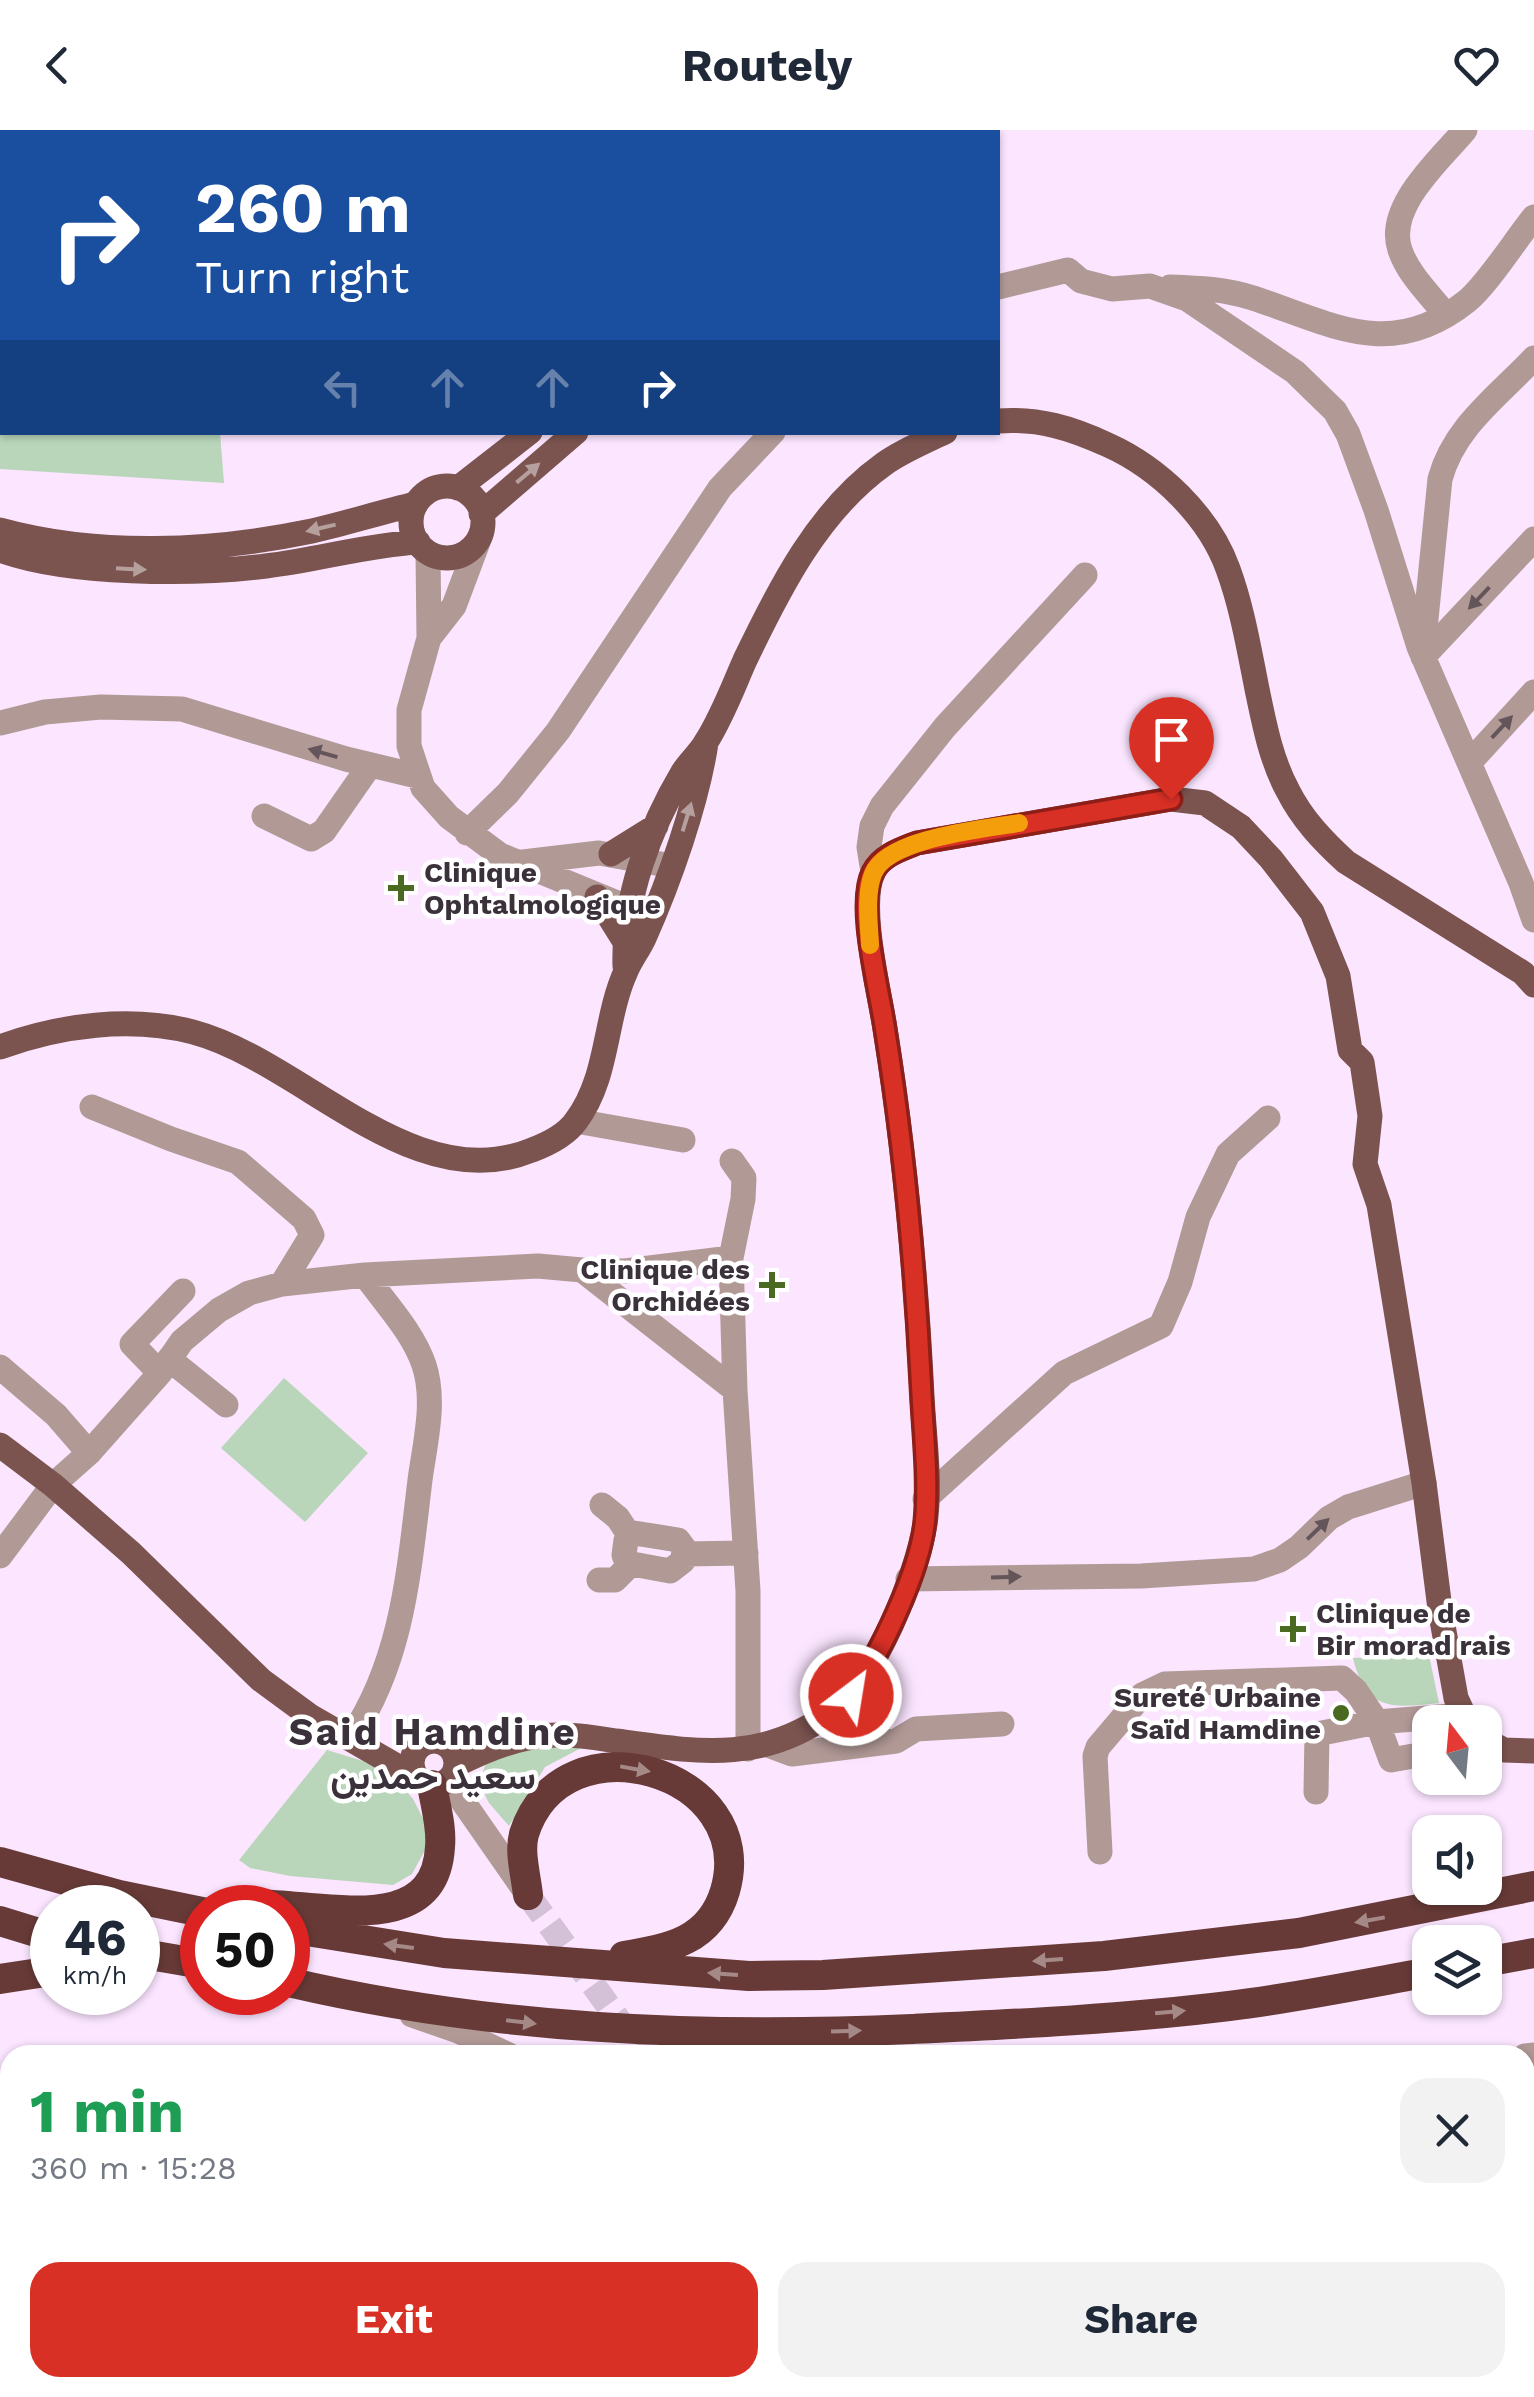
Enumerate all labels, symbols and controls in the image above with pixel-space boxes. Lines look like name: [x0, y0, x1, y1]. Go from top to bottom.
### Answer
icon: back: [30, 38, 85, 93]
icon: heart: [1449, 38, 1504, 93]
text: Routely: [682, 39, 852, 92]
text: 260 m: [195, 167, 411, 249]
icon: right: [30, 170, 160, 300]
text: Turn right: [195, 251, 409, 304]
icon: left: [315, 360, 370, 415]
icon: ahead: [420, 360, 475, 415]
icon: ahead: [525, 360, 580, 415]
icon: right: [630, 360, 685, 415]
one-way arrow: [515, 462, 540, 484]
one-way arrow: [305, 521, 336, 536]
one-way arrow: [115, 561, 147, 577]
one-way arrow: [1468, 586, 1491, 610]
pin: [1129, 697, 1214, 800]
icon: arrive: [1144, 712, 1199, 767]
one-way arrow: [1490, 715, 1513, 739]
one-way arrow: [307, 744, 338, 760]
one-way arrow: [680, 801, 695, 831]
place label: Clinique Ophtalmologique: [424, 856, 661, 921]
marker: Clinique Ophtalmologique: [388, 875, 414, 901]
place label: Clinique des Orchidées: [580, 1253, 750, 1318]
marker: Clinique des Orchidées: [759, 1272, 785, 1298]
one-way arrow: [1305, 1518, 1329, 1541]
one-way arrow: [990, 1568, 1022, 1584]
place label: Clinique de Bir morad rais: [1316, 1597, 1511, 1662]
marker: Clinique de Bir morad rais: [1280, 1616, 1306, 1642]
position arrow: [799, 1643, 903, 1747]
place label: Sureté Urbaine Saïd Hamdine: [1114, 1681, 1321, 1746]
marker: Sureté Urbaine Saïd Hamdine: [1330, 1702, 1352, 1724]
north arrow: [1412, 1705, 1502, 1795]
map controls: [1412, 1705, 1502, 2015]
district label: Said Hamdine سعيد حمدين: [289, 1710, 577, 1799]
one-way arrow: [620, 1762, 651, 1777]
button: sound: [1412, 1815, 1502, 1905]
speed limit sign: 50: [180, 1885, 310, 2015]
text: 46: [63, 1908, 127, 1967]
one-way arrow: [1354, 1913, 1385, 1928]
button: layers: [1412, 1925, 1502, 2015]
one-way arrow: [383, 1938, 415, 1954]
one-way arrow: [1031, 1952, 1063, 1968]
text: km/h: [63, 1961, 127, 1990]
one-way arrow: [707, 1965, 739, 1981]
one-way arrow: [1155, 2003, 1187, 2019]
one-way arrow: [506, 2014, 538, 2030]
one-way arrow: [830, 2023, 862, 2039]
text: 1 min: [30, 2076, 184, 2147]
button: close: [1400, 2078, 1505, 2183]
text: 360 m · 15:28: [30, 2149, 237, 2187]
button: Exit: [30, 2262, 758, 2377]
button: Share: [778, 2262, 1505, 2377]

